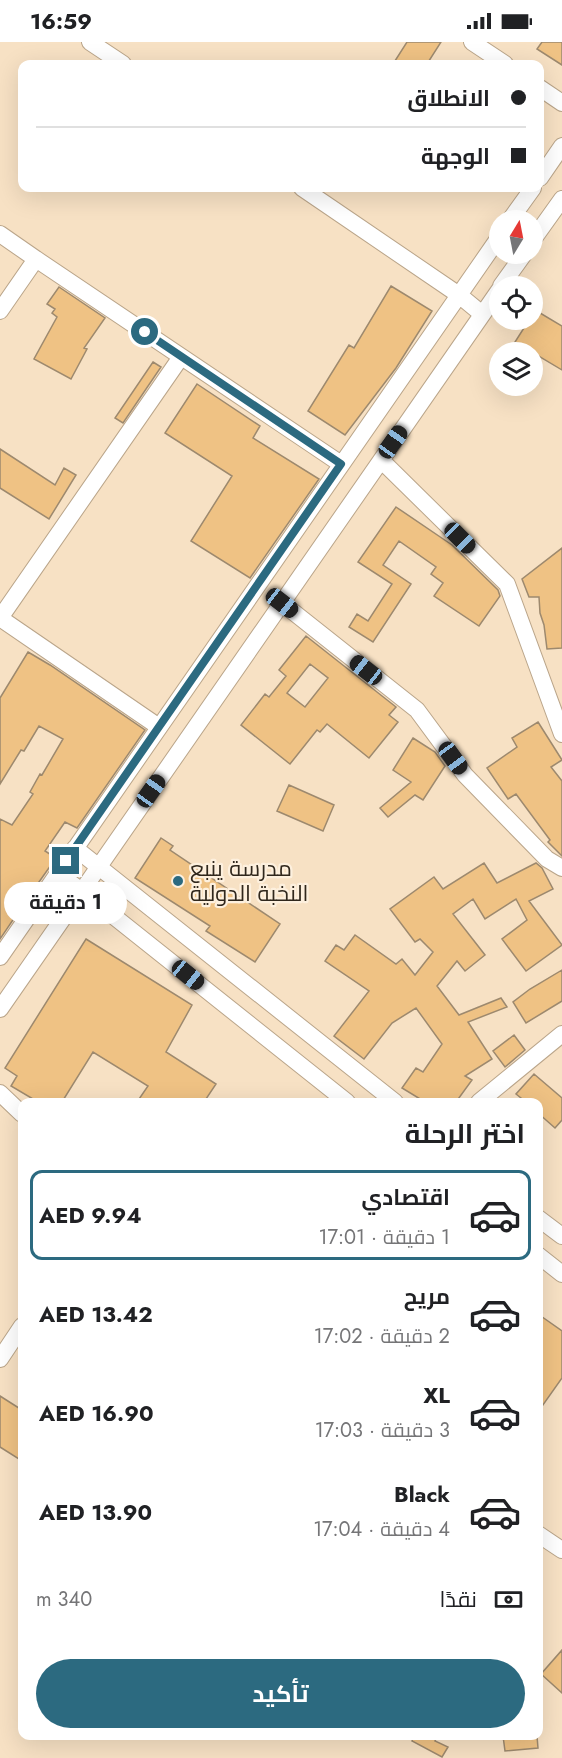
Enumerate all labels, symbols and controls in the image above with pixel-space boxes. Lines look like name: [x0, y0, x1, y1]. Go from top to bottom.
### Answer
text: 16:59: [30, 5, 92, 37]
text: الانطلاق: [407, 82, 490, 114]
text: الوجهة: [421, 140, 490, 172]
north arrow: [489, 210, 543, 264]
map controls: [489, 210, 543, 396]
button: locate: [489, 276, 543, 330]
route start: [131, 318, 158, 345]
button: layers: [489, 342, 543, 396]
car: [375, 422, 411, 462]
car: [441, 519, 479, 557]
car: [262, 585, 302, 621]
car: [346, 652, 386, 688]
car: [435, 738, 471, 778]
car: [133, 771, 169, 811]
route end: [52, 847, 79, 874]
place label: مدرسة ينبع النخبة الدولية: [190, 852, 308, 909]
marker: مدرسة ينبع النخبة الدولية: [171, 874, 185, 888]
callout: 1 دقيقة: [4, 882, 128, 924]
text: 1 دقيقة: [29, 888, 102, 917]
car: [168, 957, 208, 993]
text: اختر الرحلة: [405, 1114, 525, 1153]
text: اقتصادي: [361, 1181, 450, 1213]
icon: car: [468, 1188, 522, 1242]
text: AED 9.94: [39, 1199, 142, 1231]
text: 1 دقيقة · 17:01: [318, 1223, 450, 1252]
text: مريح: [404, 1280, 450, 1312]
icon: car: [468, 1287, 522, 1341]
text: AED 13.42: [39, 1298, 153, 1330]
text: 2 دقيقة · 17:02: [314, 1322, 450, 1351]
text: XL: [423, 1379, 450, 1411]
icon: car: [468, 1386, 522, 1440]
text: AED 16.90: [39, 1397, 153, 1429]
text: 3 دقيقة · 17:03: [315, 1416, 450, 1445]
text: Black: [394, 1478, 450, 1510]
icon: car: [468, 1485, 522, 1539]
text: AED 13.90: [39, 1496, 152, 1528]
text: 4 دقيقة · 17:04: [313, 1515, 450, 1544]
text: نقدًا: [439, 1583, 477, 1615]
icon: cash: [492, 1583, 525, 1616]
text: 340 m: [36, 1585, 92, 1614]
button: تأكيد: [36, 1659, 525, 1728]

